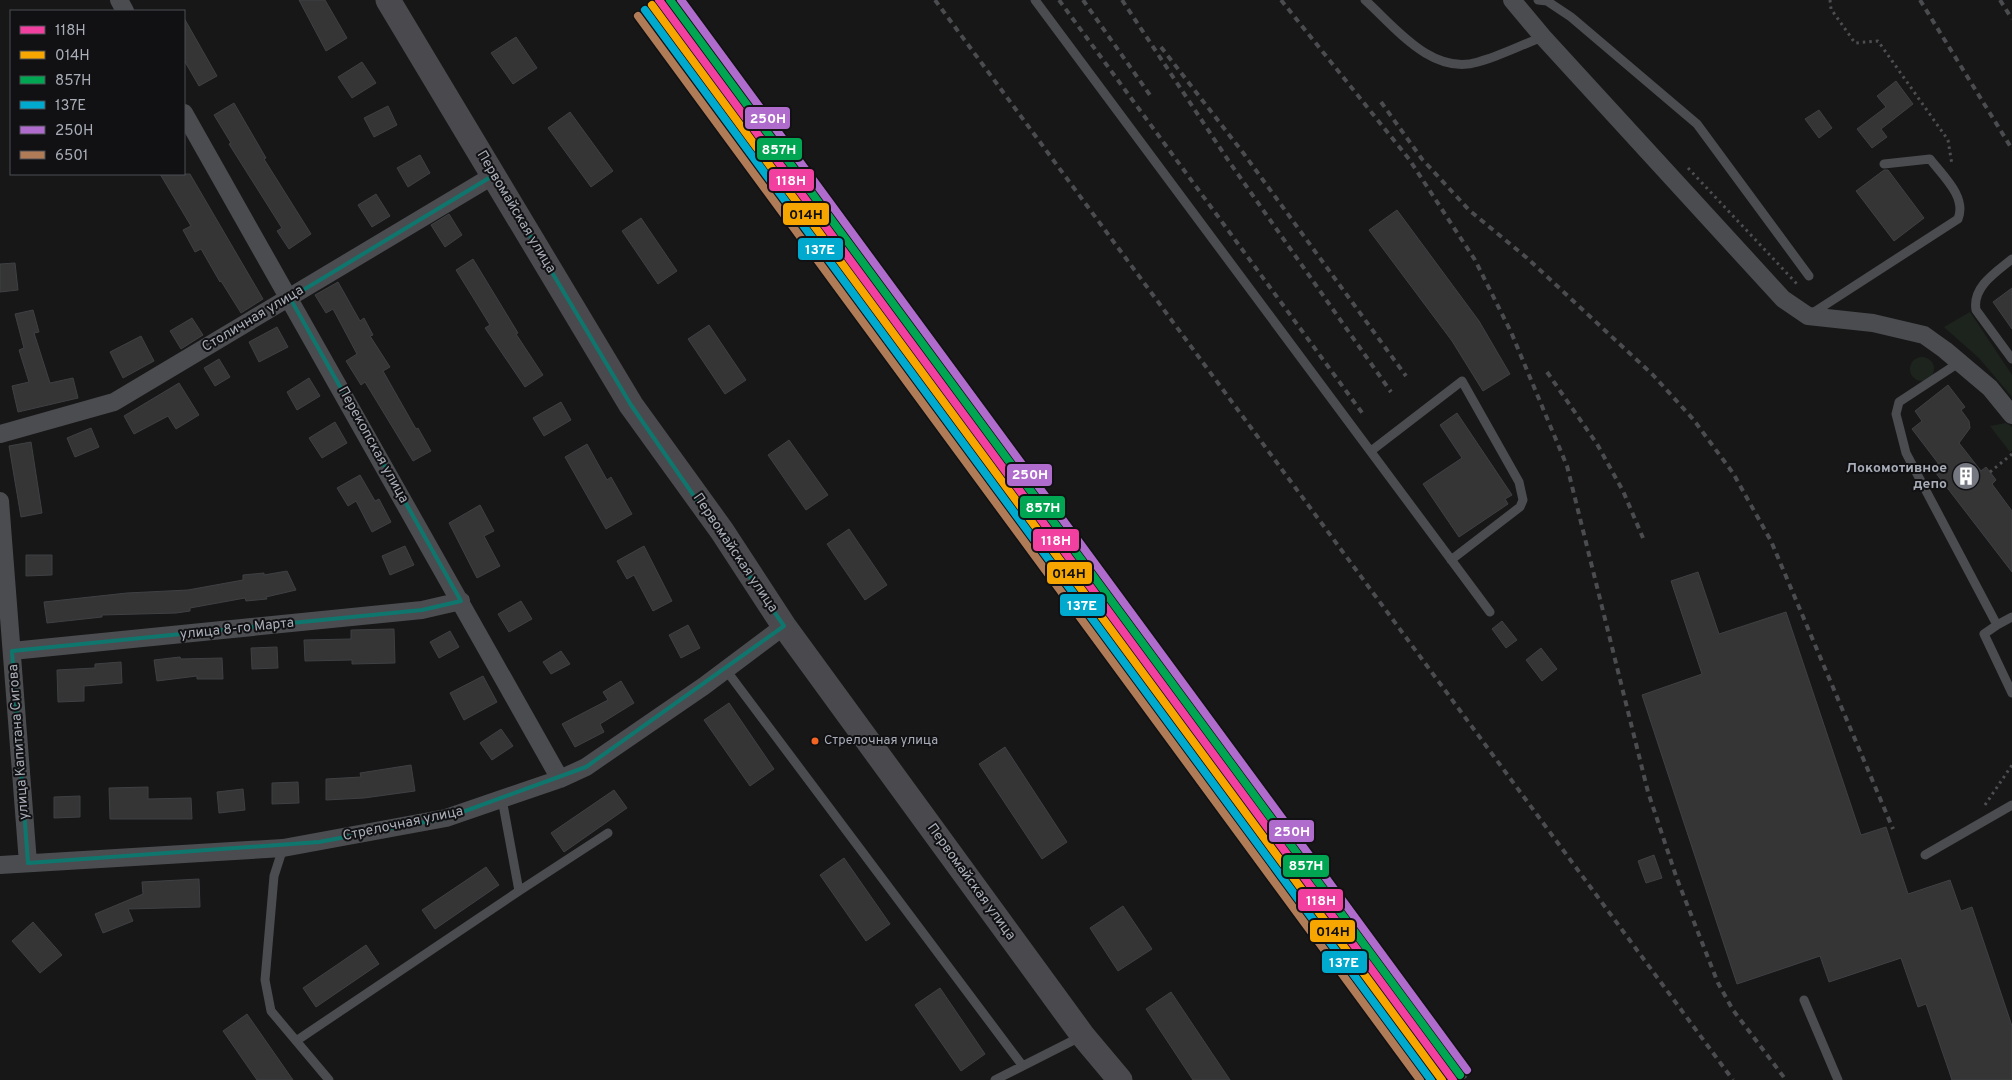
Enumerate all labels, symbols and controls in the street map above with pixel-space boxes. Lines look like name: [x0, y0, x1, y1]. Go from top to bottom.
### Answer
legend: [10, 10, 185, 175]
text: 118Н: [55, 22, 86, 41]
text: 014Н: [55, 47, 90, 66]
text: 857Н: [55, 72, 92, 91]
text: 137Е: [55, 97, 86, 116]
line badge: 250Н: [744, 106, 791, 130]
text: 250Н: [750, 111, 786, 128]
text: 250Н: [55, 122, 94, 141]
line badge: 857Н: [756, 137, 803, 161]
text: 857Н: [762, 142, 796, 159]
text: 6501: [55, 147, 88, 166]
street label: Первомайская улица: [473, 148, 559, 276]
line badge: 118Н: [768, 168, 815, 192]
text: 118Н: [776, 173, 806, 190]
line badge: 014Н: [782, 202, 830, 226]
text: 014Н: [789, 207, 823, 224]
line badge: 137Е: [797, 237, 844, 261]
text: 137Е: [805, 242, 835, 259]
street label: Столичная улица: [199, 282, 307, 356]
street label: Перекопская улица: [334, 384, 412, 506]
place label: Локомотивное депо: [1846, 460, 1947, 493]
building icon: Локомотивное депо: [1951, 461, 1981, 491]
line badge: 250Н: [1006, 463, 1053, 487]
text: 250Н: [1012, 467, 1048, 484]
street label: Первомайская улица: [689, 490, 781, 616]
line badge: 857Н: [1019, 495, 1066, 519]
text: 857Н: [1026, 500, 1060, 517]
line badge: 118Н: [1032, 528, 1080, 552]
text: 118Н: [1041, 533, 1071, 550]
line badge: 014Н: [1046, 561, 1093, 585]
text: 014Н: [1052, 566, 1086, 583]
line badge: 137Е: [1059, 593, 1106, 617]
text: 137Е: [1067, 598, 1097, 615]
street label: улица 8-го Марта: [179, 615, 295, 643]
street label: улица Капитана Сигова: [5, 664, 33, 820]
place label: Стрелочная улица: [824, 733, 938, 749]
marker: Стрелочная улица: [810, 736, 820, 746]
street label: Стрелочная улица: [341, 803, 465, 845]
line badge: 250Н: [1268, 819, 1315, 843]
street label: Первомайская улица: [923, 820, 1019, 944]
text: 250Н: [1274, 824, 1310, 841]
line badge: 857Н: [1282, 854, 1330, 878]
text: 857Н: [1289, 858, 1323, 875]
line badge: 118Н: [1297, 888, 1344, 912]
text: 118Н: [1306, 893, 1336, 910]
line badge: 014Н: [1309, 919, 1356, 943]
text: 014Н: [1316, 924, 1350, 941]
line badge: 137Е: [1321, 950, 1368, 974]
text: 137Е: [1329, 955, 1359, 972]

